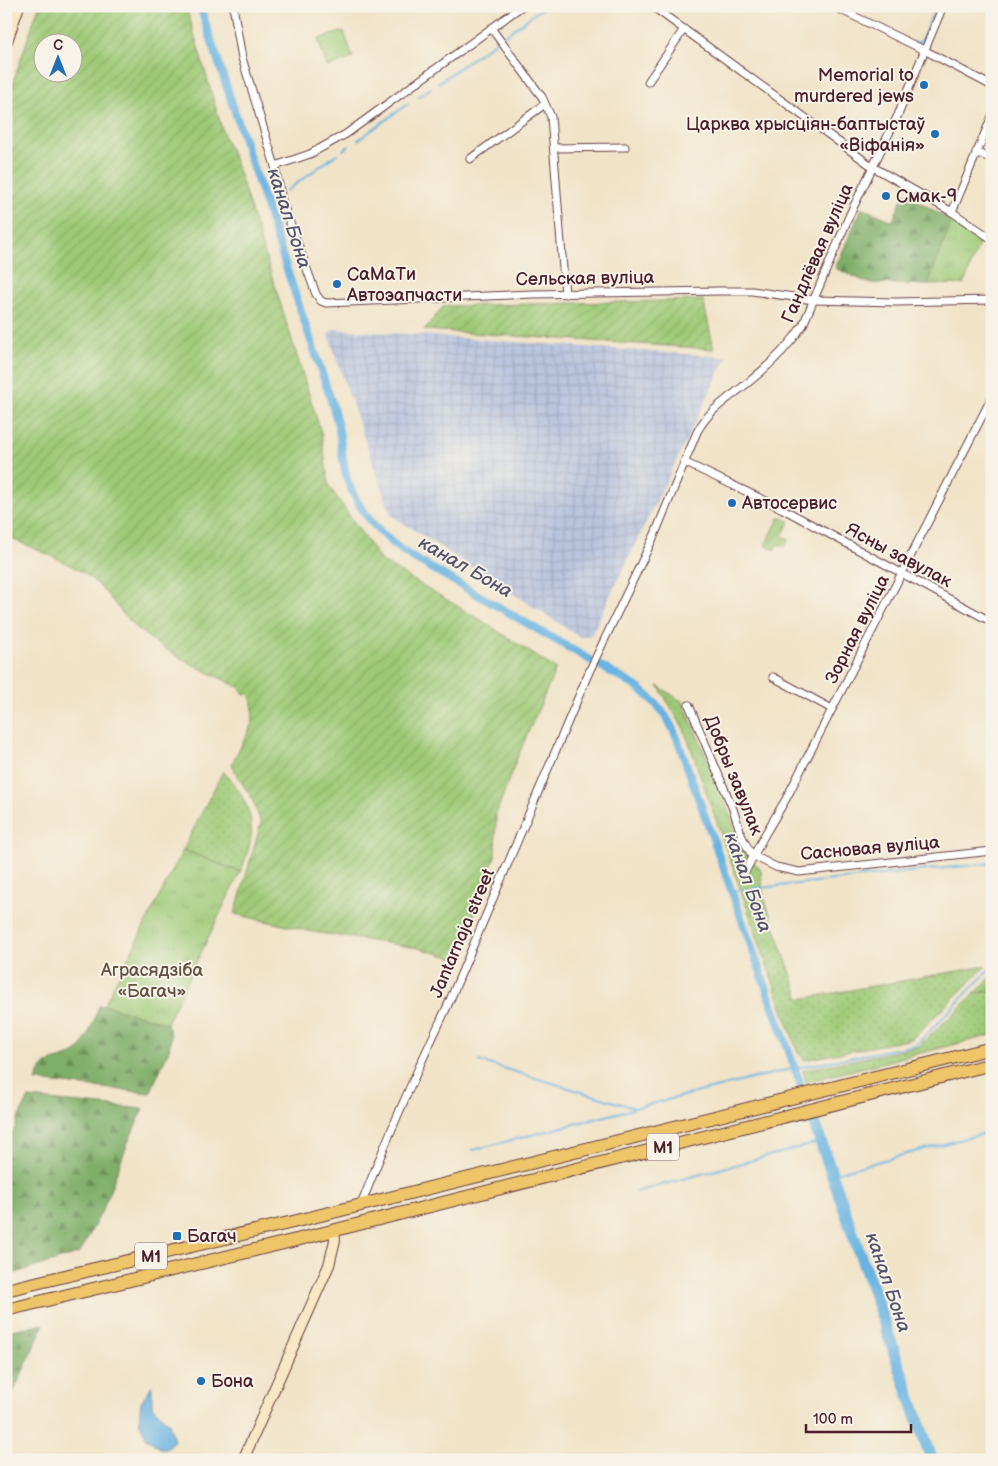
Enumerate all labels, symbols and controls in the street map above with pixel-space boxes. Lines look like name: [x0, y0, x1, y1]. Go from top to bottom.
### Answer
north arrow: [32, 32, 82, 82]
text: С: [53, 37, 63, 54]
place label: Memorial to murdered jews: [794, 65, 914, 107]
marker: Memorial to murdered jews: [918, 79, 930, 91]
place label: Царква хрысціян-баптыстаў «Віфанія»: [686, 114, 926, 156]
marker: Царква хрысціян-баптыстаў «Віфанія»: [929, 128, 941, 140]
water label: канал Бона: [262, 165, 316, 272]
street label: Гандлёвая вуліца: [777, 180, 858, 326]
place label: Смак-9: [896, 186, 957, 207]
marker: Смак-9: [880, 190, 892, 202]
place label: СаМаТи Автоэапчасти: [346, 264, 462, 306]
street label: Сельская вуліца: [516, 267, 655, 290]
marker: СаМаТи Автоэапчасти: [331, 278, 343, 290]
place label: Автосервис: [741, 493, 837, 514]
marker: Автосервис: [726, 497, 738, 509]
street label: Ясны завулак: [842, 519, 956, 592]
water label: канал Бона: [414, 531, 516, 603]
street label: Зорная вуліца: [821, 571, 894, 687]
street label: Добры завулак: [700, 712, 767, 839]
water label: канал Бона: [719, 830, 776, 935]
street label: Сасновая вуліца: [800, 832, 941, 865]
street label: Jantarnaja street: [426, 865, 499, 1001]
park label: Аграсядзіба «Багач»: [100, 960, 203, 1002]
road number: М1: [647, 1134, 679, 1160]
place label: Багач: [187, 1226, 237, 1247]
water label: канал Бона: [860, 1229, 915, 1336]
marker: Багач: [171, 1230, 183, 1242]
road number: М1: [135, 1242, 167, 1270]
place label: Бона: [211, 1371, 254, 1392]
marker: Бона: [195, 1375, 207, 1387]
scale bar: [806, 1401, 910, 1433]
text: 100 m: [813, 1410, 853, 1429]

